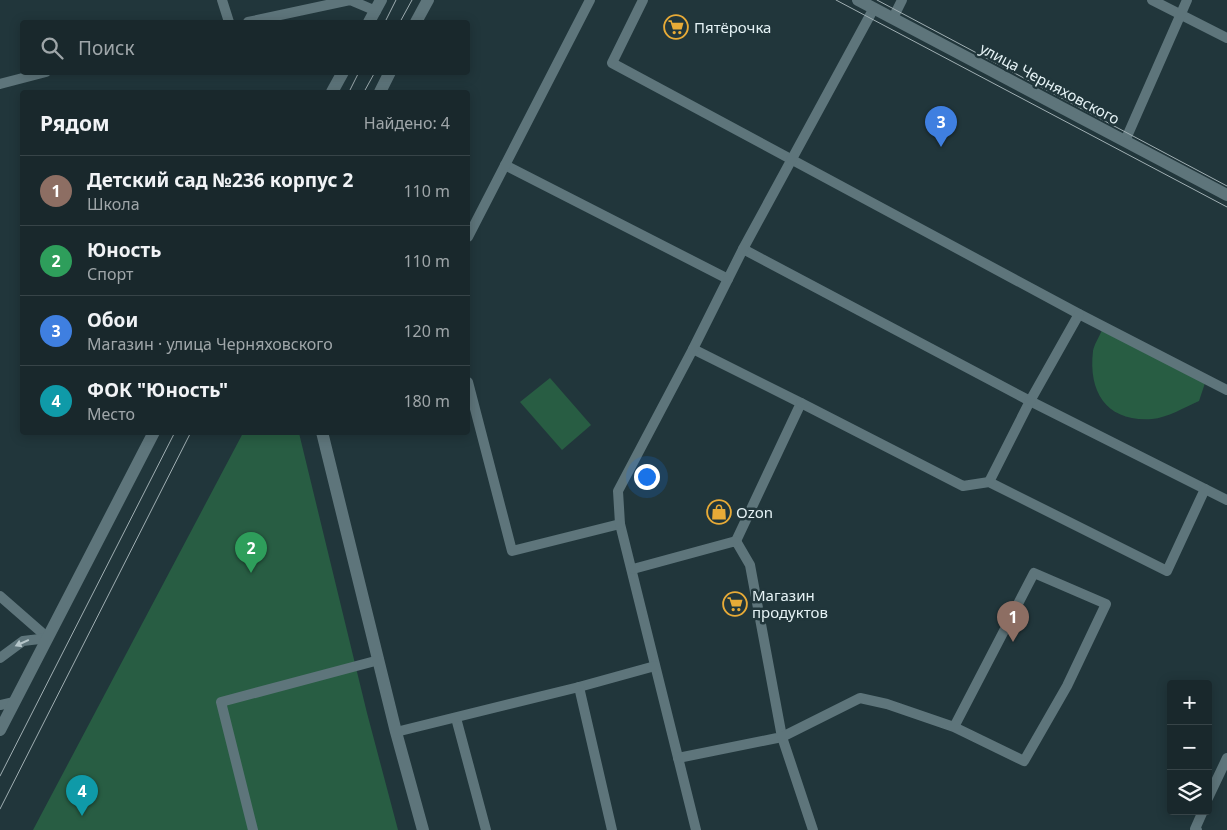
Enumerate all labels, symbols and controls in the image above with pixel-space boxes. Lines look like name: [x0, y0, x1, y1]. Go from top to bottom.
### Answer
supermarket icon: Пятёрочка: [663, 14, 689, 40]
place label: Пятёрочка: [694, 17, 771, 37]
search box: [20, 20, 470, 75]
icon: search: [38, 34, 66, 62]
text: Поиск: [78, 35, 134, 61]
street label: улица Черняховского: [977, 38, 1124, 128]
pin: 3: [925, 106, 957, 147]
text: Рядом: [40, 109, 110, 137]
text: Найдено: 4: [364, 112, 450, 134]
text: Детский сад №236 корпус 2: [87, 167, 353, 193]
text: 1: [51, 180, 61, 202]
text: 110 m: [403, 180, 450, 202]
text: Школа: [87, 193, 140, 215]
text: Юность: [87, 237, 161, 263]
text: 2: [51, 250, 61, 272]
text: 110 m: [403, 250, 450, 272]
text: Спорт: [87, 263, 133, 285]
text: Обои: [87, 307, 138, 333]
text: 3: [51, 320, 61, 342]
text: 120 m: [403, 320, 450, 342]
text: Магазин · улица Черняховского: [87, 333, 333, 355]
text: ФОК "Юность": [87, 377, 228, 403]
text: 4: [51, 390, 61, 412]
text: 180 m: [403, 390, 450, 412]
text: Место: [87, 403, 135, 425]
your location: [634, 464, 660, 490]
shop icon: Ozon: [706, 499, 732, 525]
place label: Ozon: [736, 502, 773, 522]
pin: 2: [235, 532, 267, 573]
place label: Магазин продуктов: [752, 585, 828, 622]
supermarket icon: Магазин продуктов: [722, 591, 748, 617]
pin: 1: [997, 601, 1029, 642]
one-way arrow: [15, 639, 30, 648]
map controls: [1167, 680, 1212, 815]
button: +: [1167, 680, 1212, 725]
button: −: [1167, 725, 1212, 770]
button: layers: [1167, 770, 1212, 815]
pin: 4: [66, 775, 98, 816]

